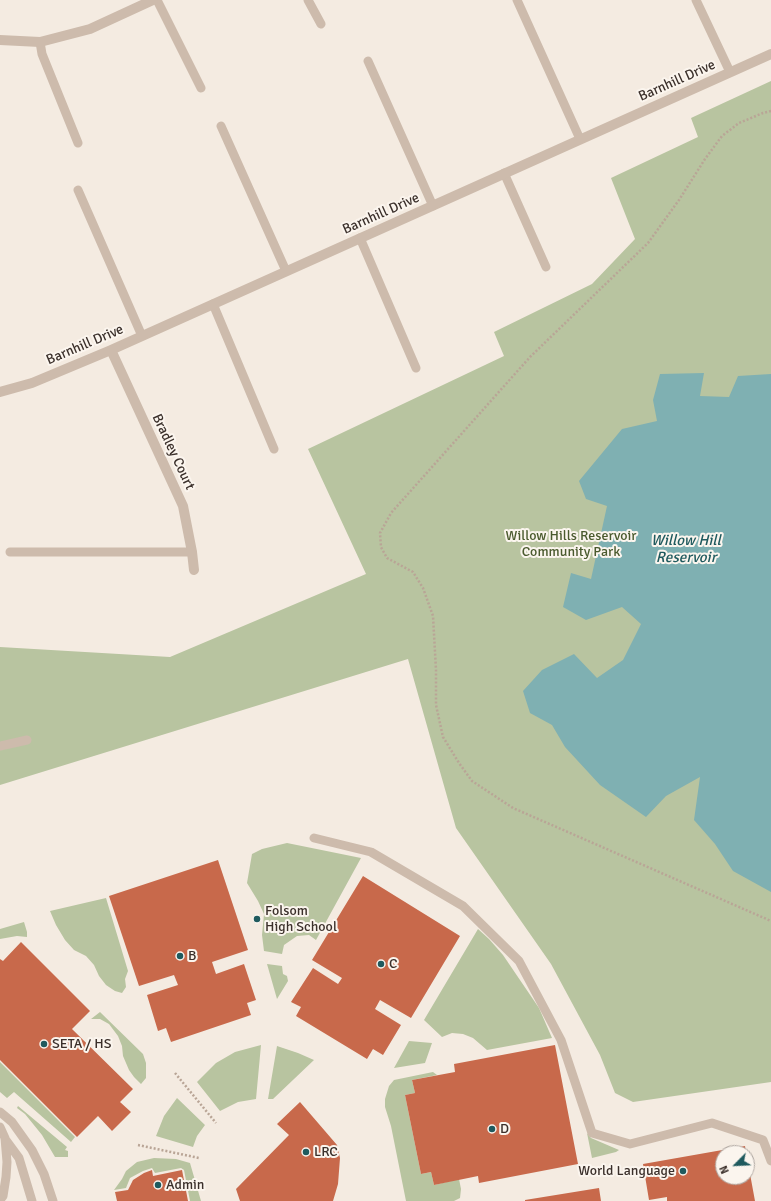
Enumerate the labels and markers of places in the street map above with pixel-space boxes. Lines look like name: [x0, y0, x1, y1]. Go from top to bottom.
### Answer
place label: Folsom High School: [265, 903, 337, 936]
marker: Folsom High School: [252, 914, 262, 924]
place label: B: [188, 948, 196, 964]
marker: B: [175, 951, 185, 961]
place label: C: [389, 956, 397, 972]
marker: C: [376, 959, 386, 969]
place label: SETA / HS: [52, 1036, 112, 1052]
marker: SETA / HS: [39, 1039, 49, 1049]
place label: D: [500, 1121, 509, 1137]
marker: D: [487, 1124, 497, 1134]
place label: LRC: [314, 1144, 338, 1160]
marker: LRC: [301, 1147, 311, 1157]
place label: World Language: [578, 1163, 675, 1179]
marker: World Language: [678, 1166, 688, 1176]
place label: Admin: [166, 1177, 204, 1193]
marker: Admin: [153, 1180, 163, 1190]

